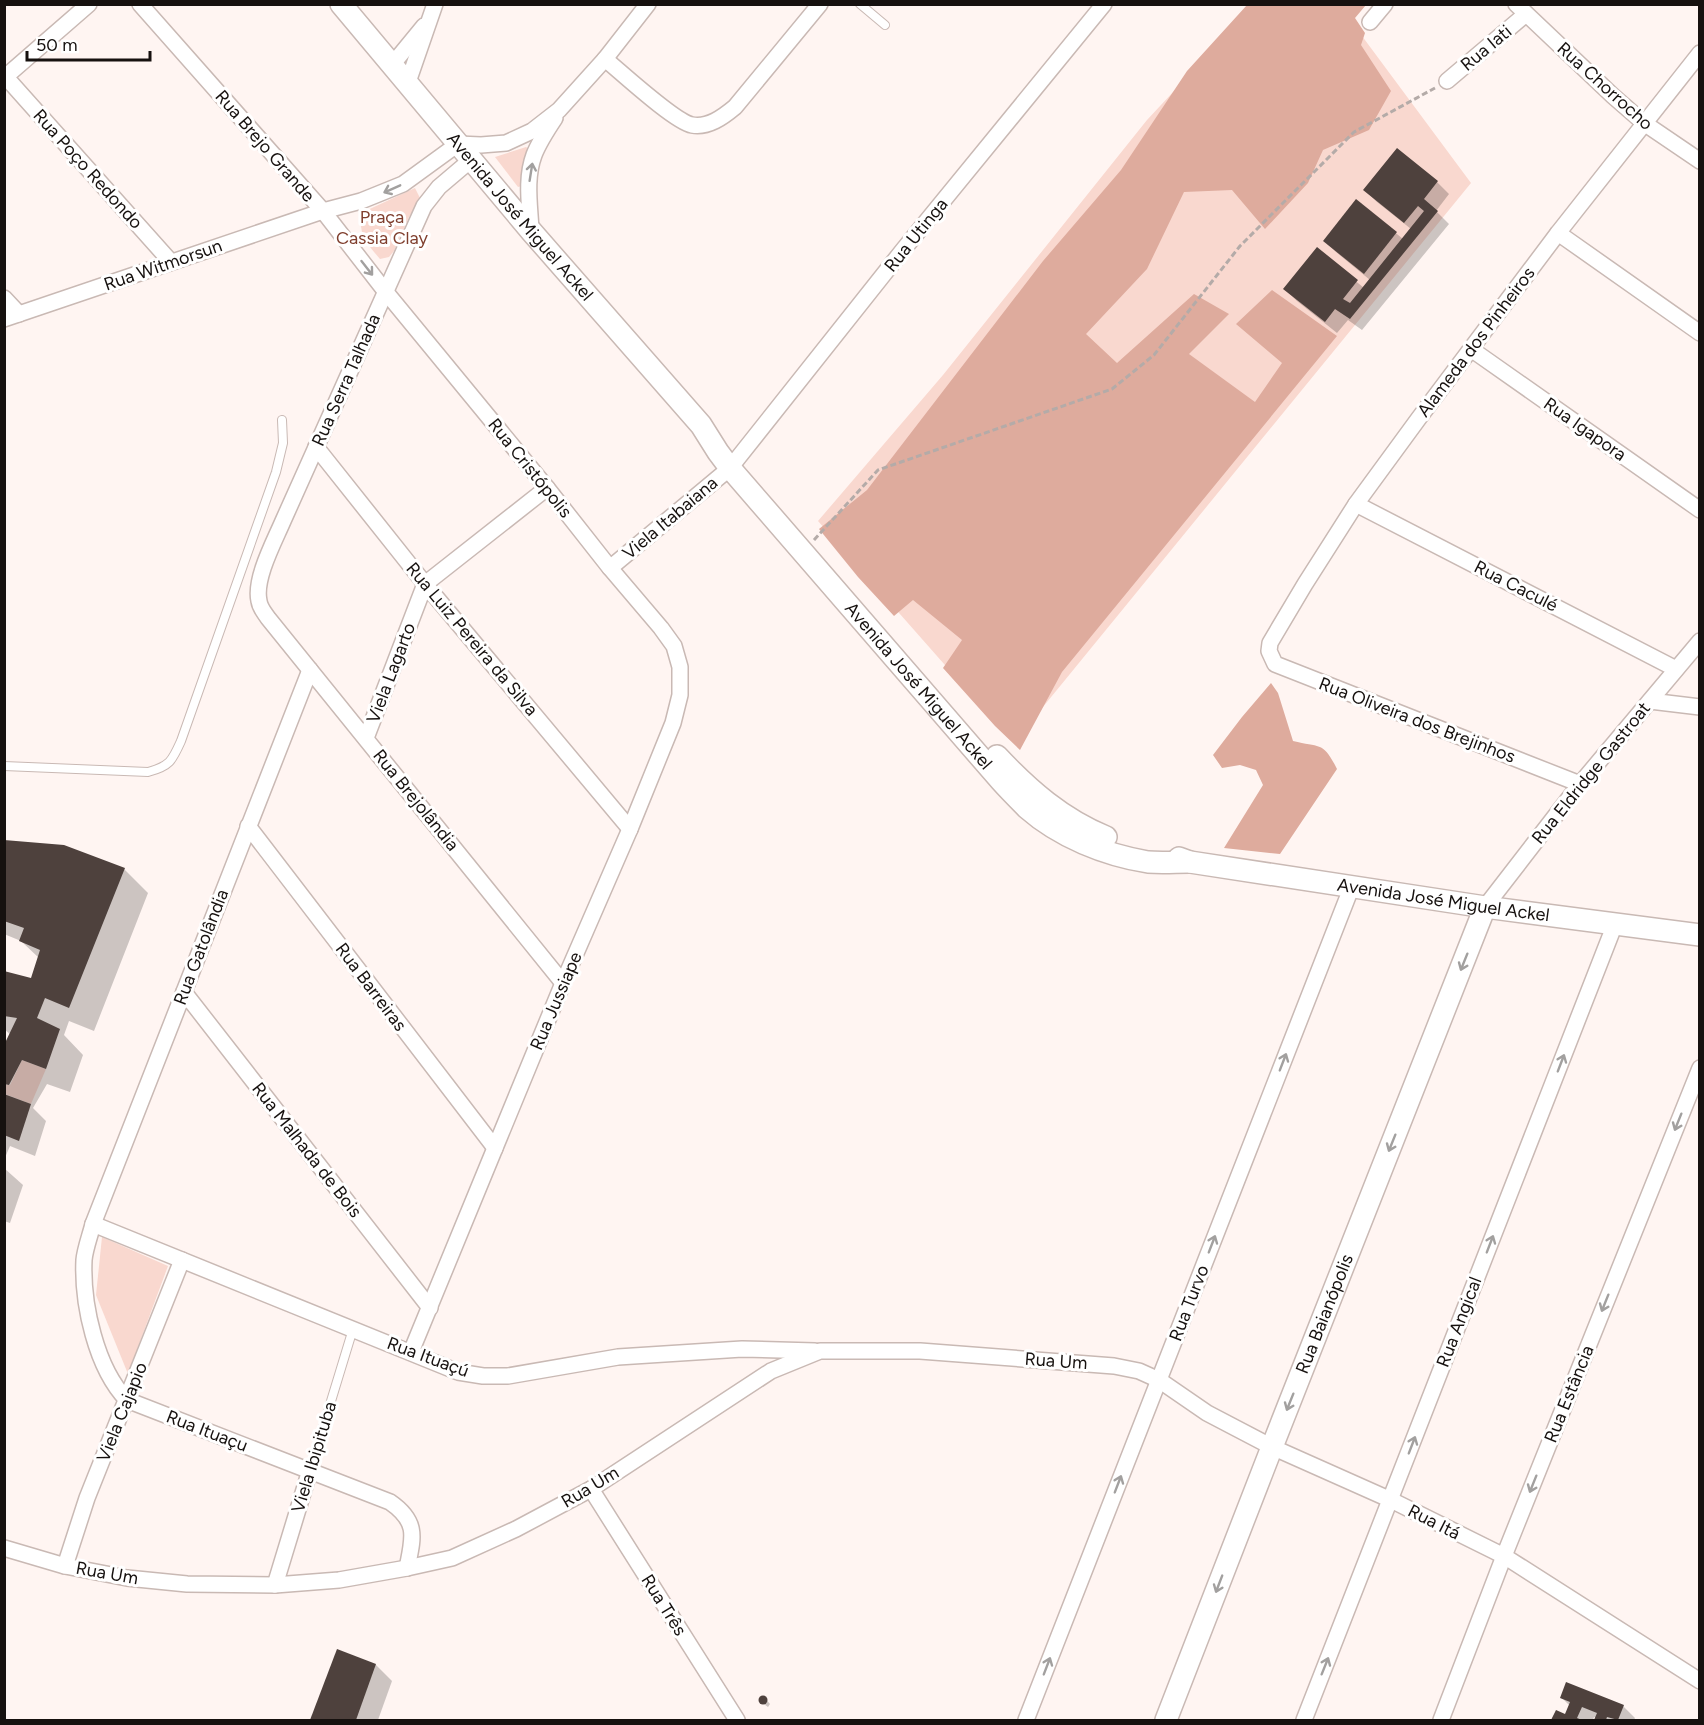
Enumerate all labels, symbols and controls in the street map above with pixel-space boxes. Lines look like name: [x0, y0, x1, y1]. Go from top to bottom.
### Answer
street label: Rua Iati: [1456, 20, 1516, 76]
scale bar: [27, 24, 150, 62]
text: 50 m: [36, 34, 78, 56]
street label: Rua Chorrocho: [1553, 37, 1657, 135]
street label: Rua Brejo Grande: [210, 86, 320, 207]
street label: Rua Poço Redondo: [29, 105, 147, 233]
street label: Avenida José Miguel Ackel: [442, 128, 598, 305]
one-way arrow: [525, 163, 536, 183]
one-way arrow: [384, 183, 402, 195]
street label: Rua Utinga: [880, 194, 952, 276]
park label: Praça Cassia Clay: [336, 206, 429, 249]
street label: Rua Witmorsun: [101, 234, 225, 296]
one-way arrow: [360, 259, 373, 275]
street label: Alameda dos Pinheiros: [1412, 263, 1540, 421]
street label: Rua Serra Talhada: [307, 310, 385, 450]
street label: Rua Igapora: [1539, 392, 1631, 466]
street label: Rua Cristópolis: [483, 414, 577, 522]
street label: Viela Itabaiana: [618, 472, 722, 564]
street label: Rua Caculé: [1471, 556, 1562, 616]
street label: Rua Luiz Pereira da Silva: [401, 558, 543, 720]
street label: Avenida José Miguel Ackel: [840, 598, 997, 774]
street label: Viela Lagarto: [362, 620, 420, 726]
street label: Rua Oliveira dos Brejinhos: [1316, 672, 1518, 768]
street label: Rua Eldridge Gastroat: [1527, 697, 1655, 848]
street label: Rua Brejolândia: [368, 745, 464, 855]
street label: Avenida José Miguel Ackel: [1336, 874, 1551, 926]
street label: Rua Gatolândia: [169, 886, 233, 1008]
street label: Rua Barreiras: [331, 938, 411, 1036]
street label: Rua Jussiape: [525, 948, 587, 1054]
one-way arrow: [1458, 952, 1469, 970]
one-way arrow: [1279, 1054, 1290, 1072]
one-way arrow: [1556, 1054, 1567, 1072]
street label: Rua Malhada de Bois: [247, 1078, 367, 1222]
one-way arrow: [1672, 1112, 1683, 1131]
one-way arrow: [1386, 1133, 1397, 1152]
one-way arrow: [1207, 1235, 1218, 1254]
one-way arrow: [1485, 1235, 1496, 1254]
street label: Rua Baianópolis: [1291, 1251, 1358, 1377]
street label: Rua Turvo: [1164, 1262, 1214, 1344]
street label: Rua Angical: [1432, 1274, 1486, 1370]
one-way arrow: [1599, 1293, 1610, 1312]
street label: Rua Ituaçú: [384, 1332, 472, 1382]
street label: Rua Estância: [1539, 1342, 1599, 1446]
street label: Rua Um: [1024, 1348, 1088, 1374]
street label: Viela Cajapio: [92, 1359, 152, 1465]
one-way arrow: [1283, 1393, 1294, 1411]
street label: Viela Ibipituba: [287, 1399, 341, 1515]
street label: Rua Ituaçu: [163, 1405, 251, 1457]
one-way arrow: [1407, 1437, 1418, 1455]
street label: Rua Um: [557, 1461, 623, 1513]
one-way arrow: [1527, 1474, 1538, 1493]
one-way arrow: [1113, 1476, 1124, 1494]
street label: Rua Itá: [1404, 1500, 1464, 1544]
street label: Rua Um: [74, 1557, 140, 1589]
street label: Rua Três: [637, 1570, 691, 1640]
one-way arrow: [1213, 1574, 1224, 1593]
one-way arrow: [1043, 1657, 1054, 1676]
one-way arrow: [1320, 1657, 1331, 1676]

